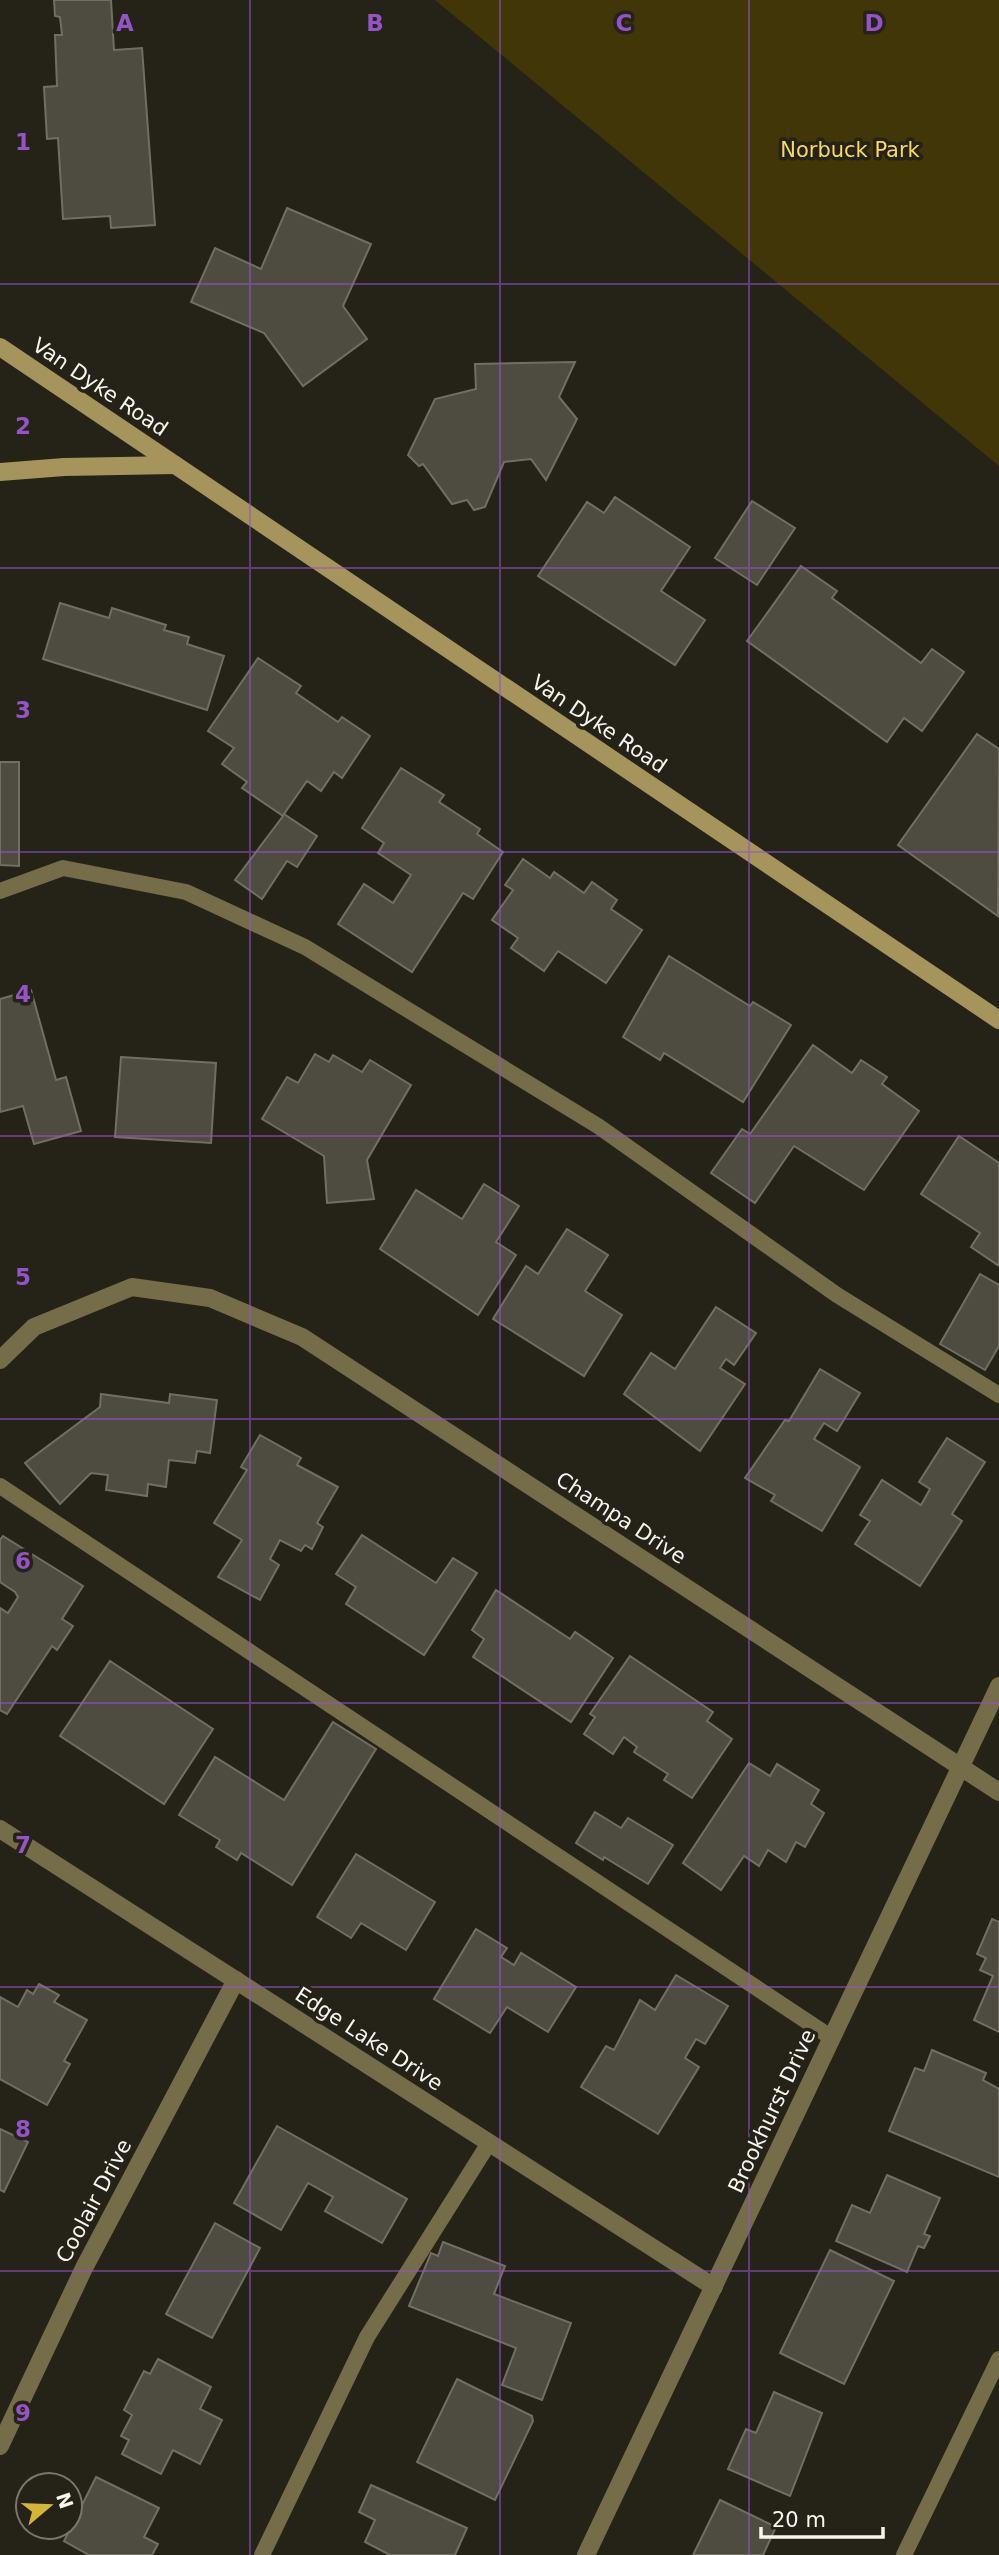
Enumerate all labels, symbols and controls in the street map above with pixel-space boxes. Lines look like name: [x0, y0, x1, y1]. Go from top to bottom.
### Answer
text: A: [116, 10, 134, 36]
text: B: [366, 10, 384, 36]
text: C: [616, 10, 632, 36]
text: D: [864, 10, 884, 36]
text: 1: [15, 129, 31, 155]
park label: Norbuck Park: [780, 138, 921, 162]
street label: Van Dyke Road: [28, 333, 172, 441]
text: 2: [15, 413, 31, 439]
street label: Van Dyke Road: [527, 670, 671, 778]
text: 3: [15, 697, 31, 723]
text: 4: [15, 981, 31, 1007]
text: 5: [15, 1264, 31, 1290]
street label: Champa Drive: [551, 1467, 691, 1569]
text: 6: [15, 1548, 31, 1574]
text: 7: [15, 1832, 31, 1858]
street label: Edge Lake Drive: [291, 1982, 447, 2096]
street label: Brookhurst Drive: [724, 2025, 820, 2197]
text: 8: [15, 2116, 31, 2142]
street label: Coolair Drive: [51, 2135, 137, 2267]
text: 9: [15, 2400, 31, 2426]
north arrow: [14, 2471, 84, 2541]
text: N: [52, 2489, 78, 2512]
scale bar: [761, 2496, 884, 2540]
text: 20 m: [772, 2508, 826, 2532]

